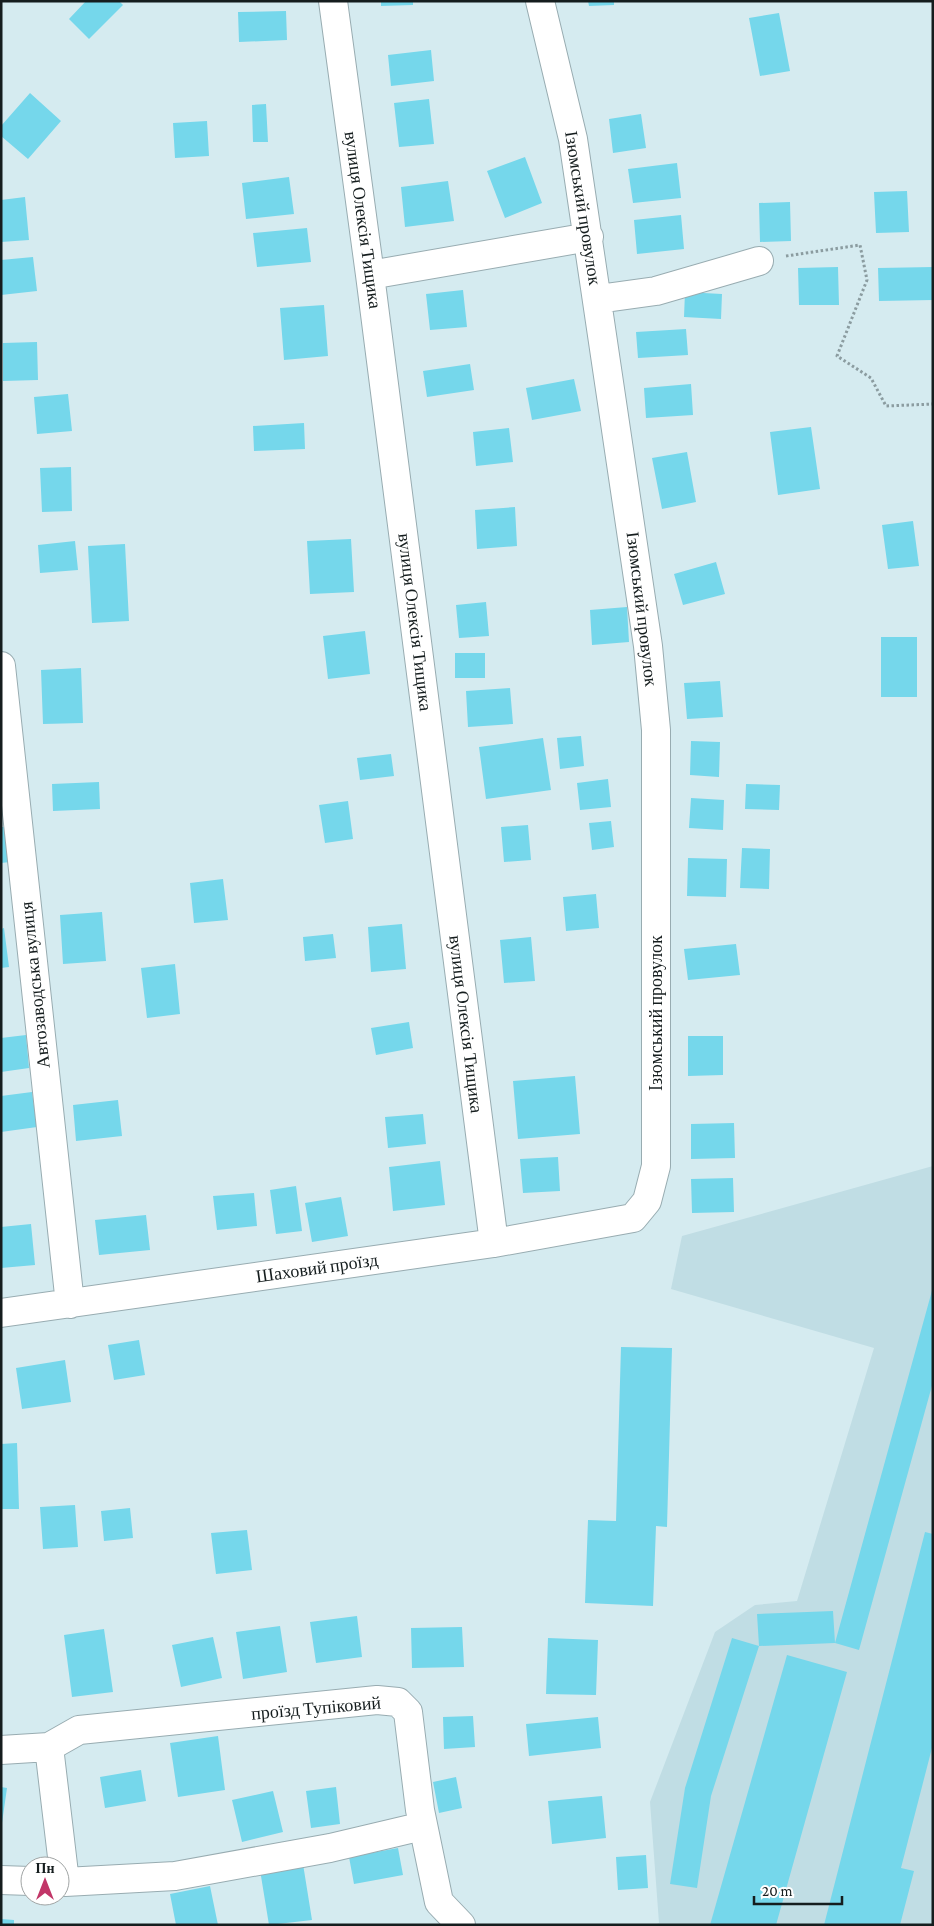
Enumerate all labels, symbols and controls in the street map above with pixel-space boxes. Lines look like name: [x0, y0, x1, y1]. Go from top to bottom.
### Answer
street label: вулиця Олексія Тищика: [341, 130, 385, 310]
street label: Ізюмський провулок: [561, 130, 605, 287]
street label: Ізюмський провулок: [623, 530, 661, 688]
street label: вулиця Олексія Тищика: [394, 532, 436, 712]
street label: Автозаводська вулиця: [16, 901, 54, 1069]
street label: вулиця Олексія Тищика: [445, 934, 487, 1114]
street label: Ізюмський провулок: [646, 935, 666, 1091]
street label: Шаховий проїзд: [255, 1250, 379, 1286]
street label: проїзд Тупіковий: [250, 1692, 382, 1724]
north arrow: [20, 1856, 70, 1906]
text: Пн: [36, 1860, 54, 1876]
scale bar: [754, 1874, 842, 1906]
text: 20 m: [762, 1883, 793, 1899]

